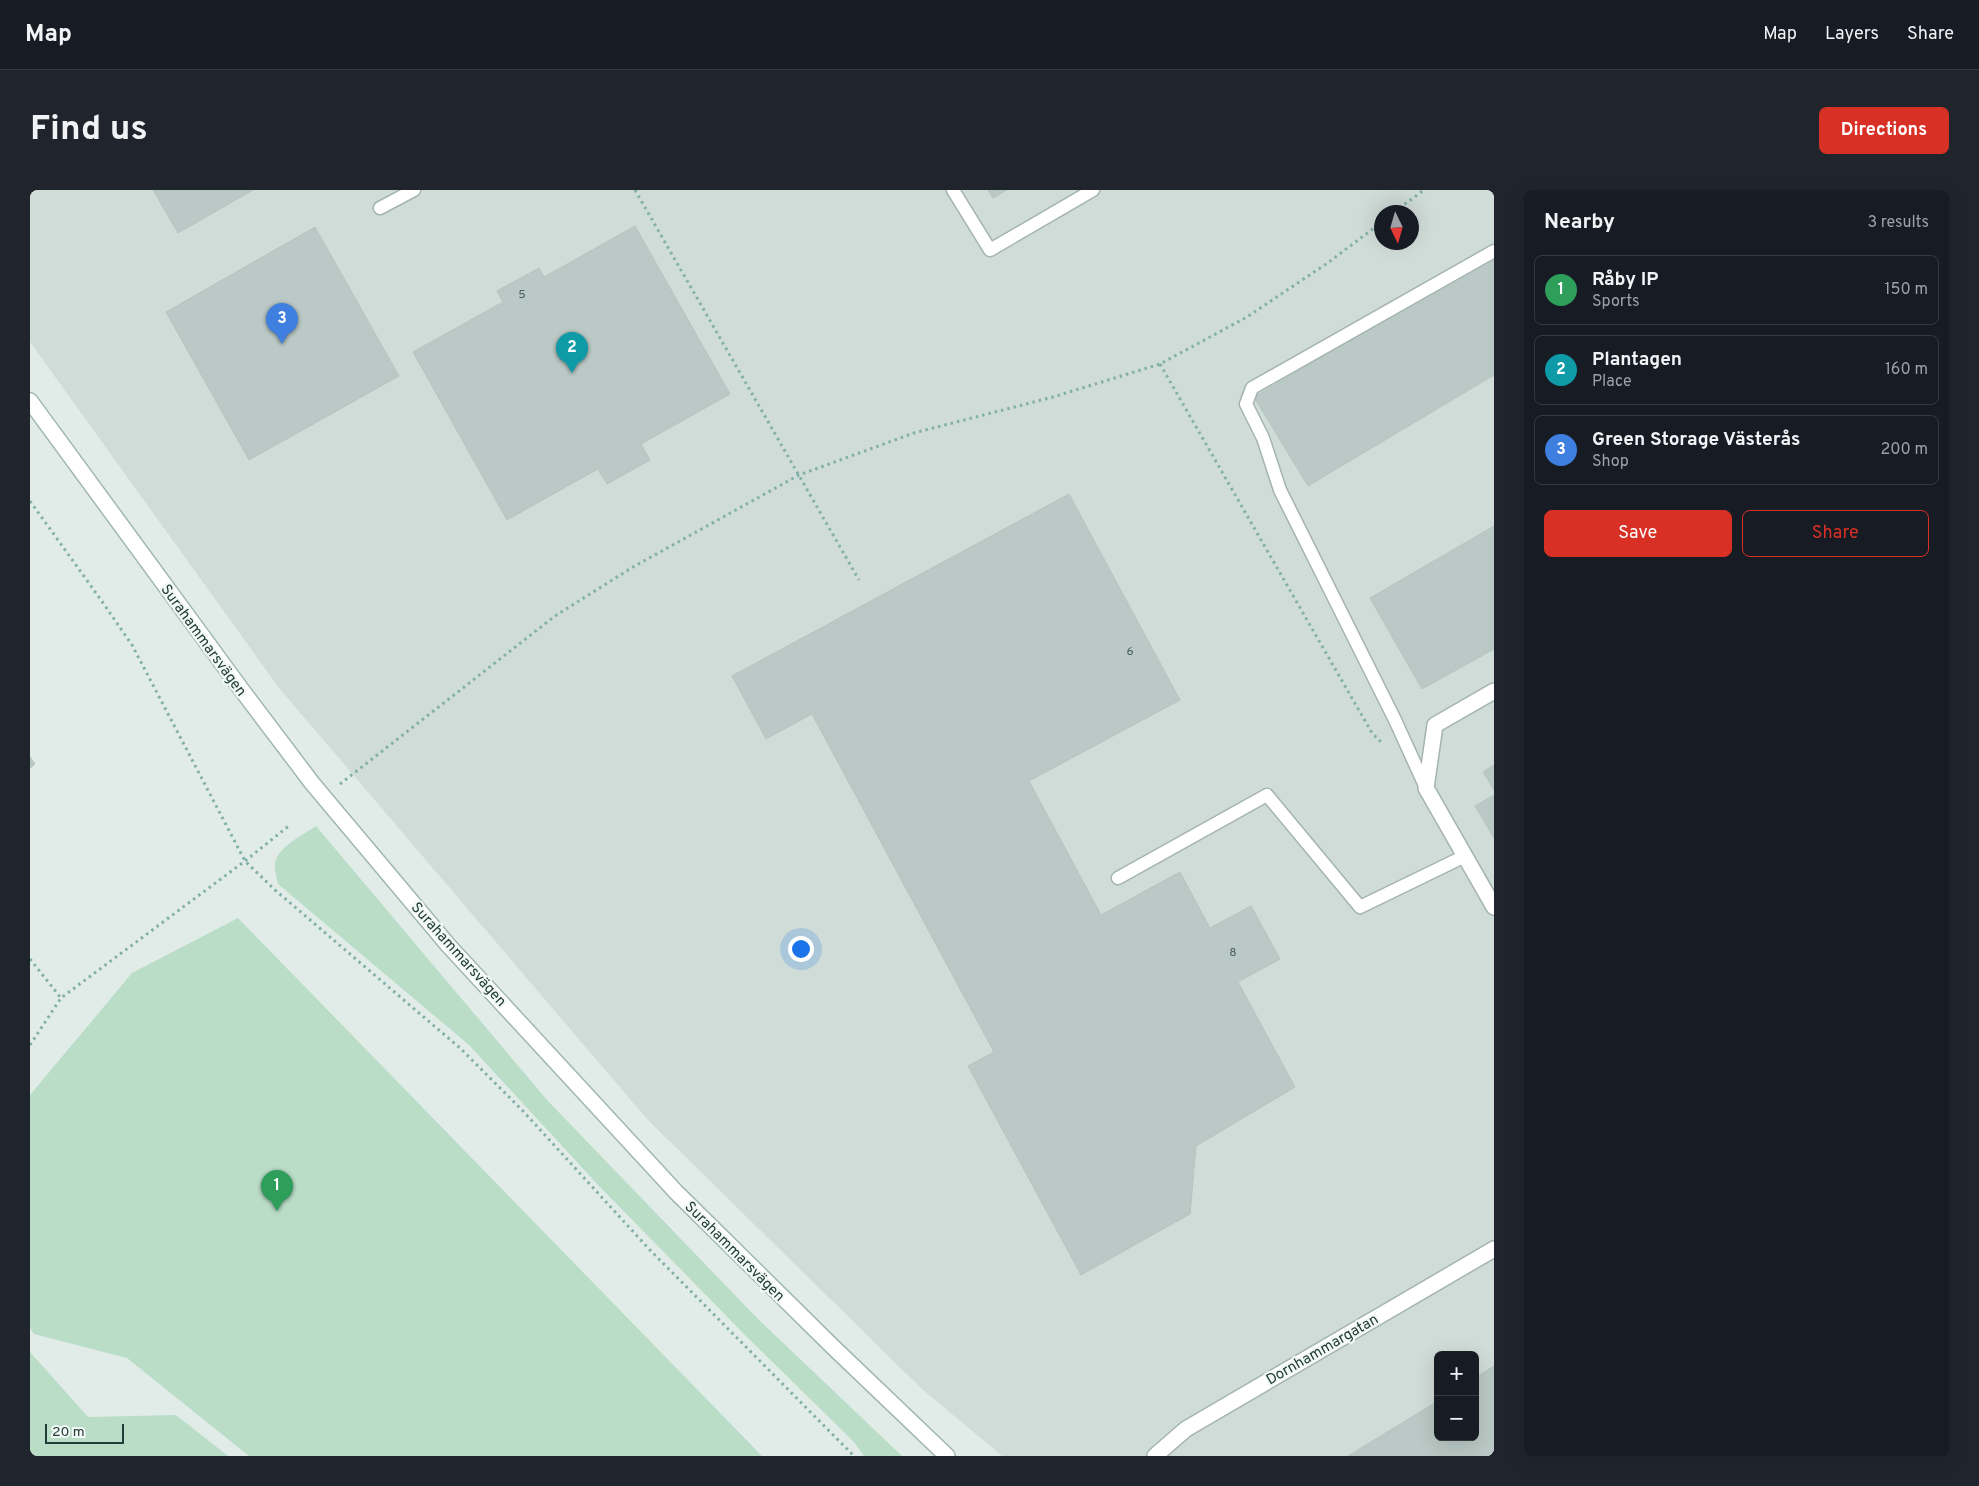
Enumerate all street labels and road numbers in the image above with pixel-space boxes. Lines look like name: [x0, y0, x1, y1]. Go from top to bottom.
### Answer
street label: Surahammarsvägen: [156, 581, 250, 701]
street label: Surahammarsvägen: [406, 899, 510, 1011]
street label: Surahammarsvägen: [680, 1198, 788, 1306]
street label: Dornhammargatan: [1263, 1310, 1382, 1390]

